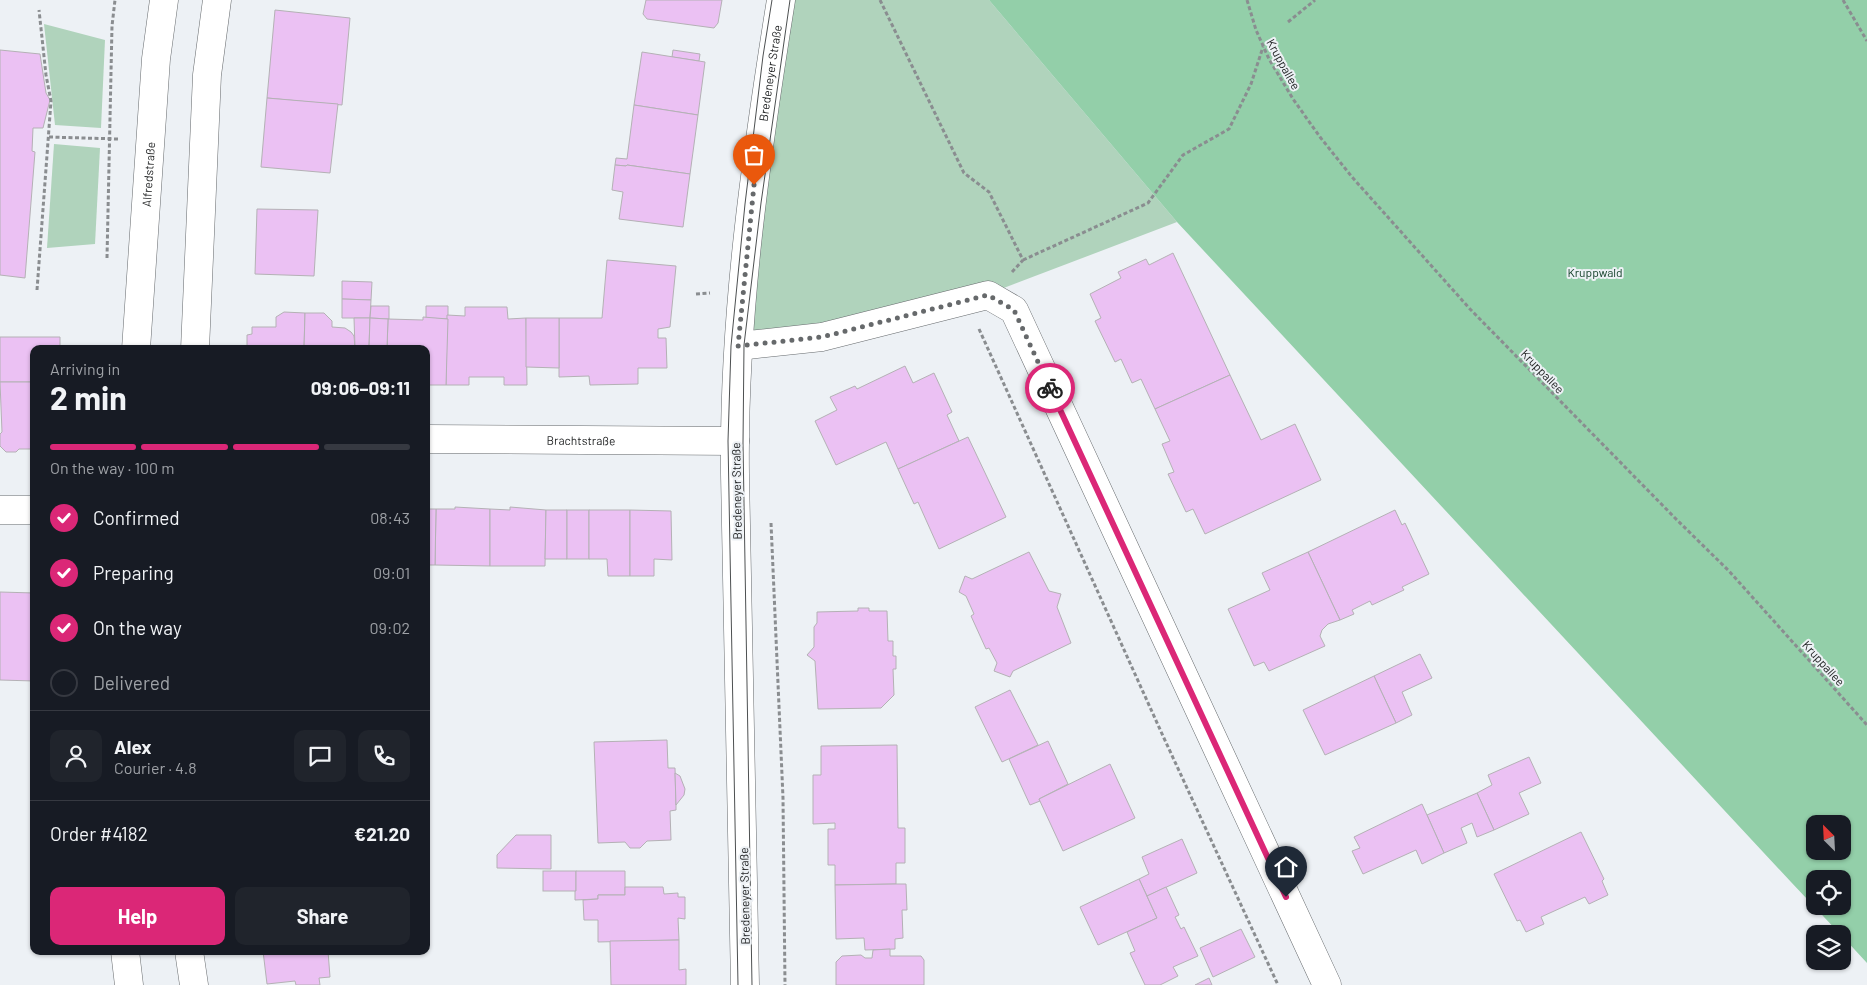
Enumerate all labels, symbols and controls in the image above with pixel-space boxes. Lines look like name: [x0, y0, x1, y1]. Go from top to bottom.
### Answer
street label: Bredeneyer Straße: [756, 24, 784, 122]
street label: Kruppallee: [1264, 36, 1304, 92]
pin: [733, 134, 775, 185]
street label: Alfredstraße: [139, 141, 157, 207]
icon: bag: [740, 141, 768, 169]
park label: Kruppwald: [1567, 265, 1623, 279]
street label: Kruppallee: [1519, 346, 1567, 396]
text: Arriving in: [50, 359, 120, 378]
courier: [1025, 363, 1075, 413]
icon: bike: [1036, 374, 1064, 402]
text: 09:06–09:11: [311, 376, 410, 399]
text: 2 min: [50, 378, 127, 416]
street label: Brachtstraße: [547, 433, 615, 447]
street label: Bredeneyer Straße: [728, 442, 744, 540]
text: On the way · 100 m: [50, 458, 175, 477]
icon: check: [50, 504, 78, 532]
text: Confirmed: [93, 506, 180, 529]
text: 08:43: [370, 508, 410, 527]
icon: check: [50, 559, 78, 587]
text: Preparing: [93, 561, 174, 584]
text: 09:01: [373, 563, 410, 582]
icon: check: [50, 614, 78, 642]
text: On the way: [93, 616, 182, 639]
text: 09:02: [370, 618, 410, 637]
street label: Kruppallee: [1800, 638, 1848, 688]
text: Delivered: [93, 671, 170, 694]
button: person: [50, 730, 102, 782]
button: chat: [294, 730, 346, 782]
button: phone: [358, 730, 410, 782]
text: Alex: [114, 735, 152, 758]
text: Courier · 4.8: [114, 758, 197, 777]
north arrow: [1806, 815, 1851, 860]
map controls: [1806, 815, 1851, 970]
text: Order #4182: [50, 822, 148, 845]
text: €21.20: [354, 822, 410, 845]
pin: [1265, 846, 1307, 897]
street label: Bredeneyer Straße: [736, 847, 752, 945]
icon: home: [1272, 853, 1300, 881]
button: locate: [1806, 870, 1851, 915]
button: Help: [50, 887, 225, 945]
button: Share: [235, 887, 410, 945]
button: layers: [1806, 925, 1851, 970]

